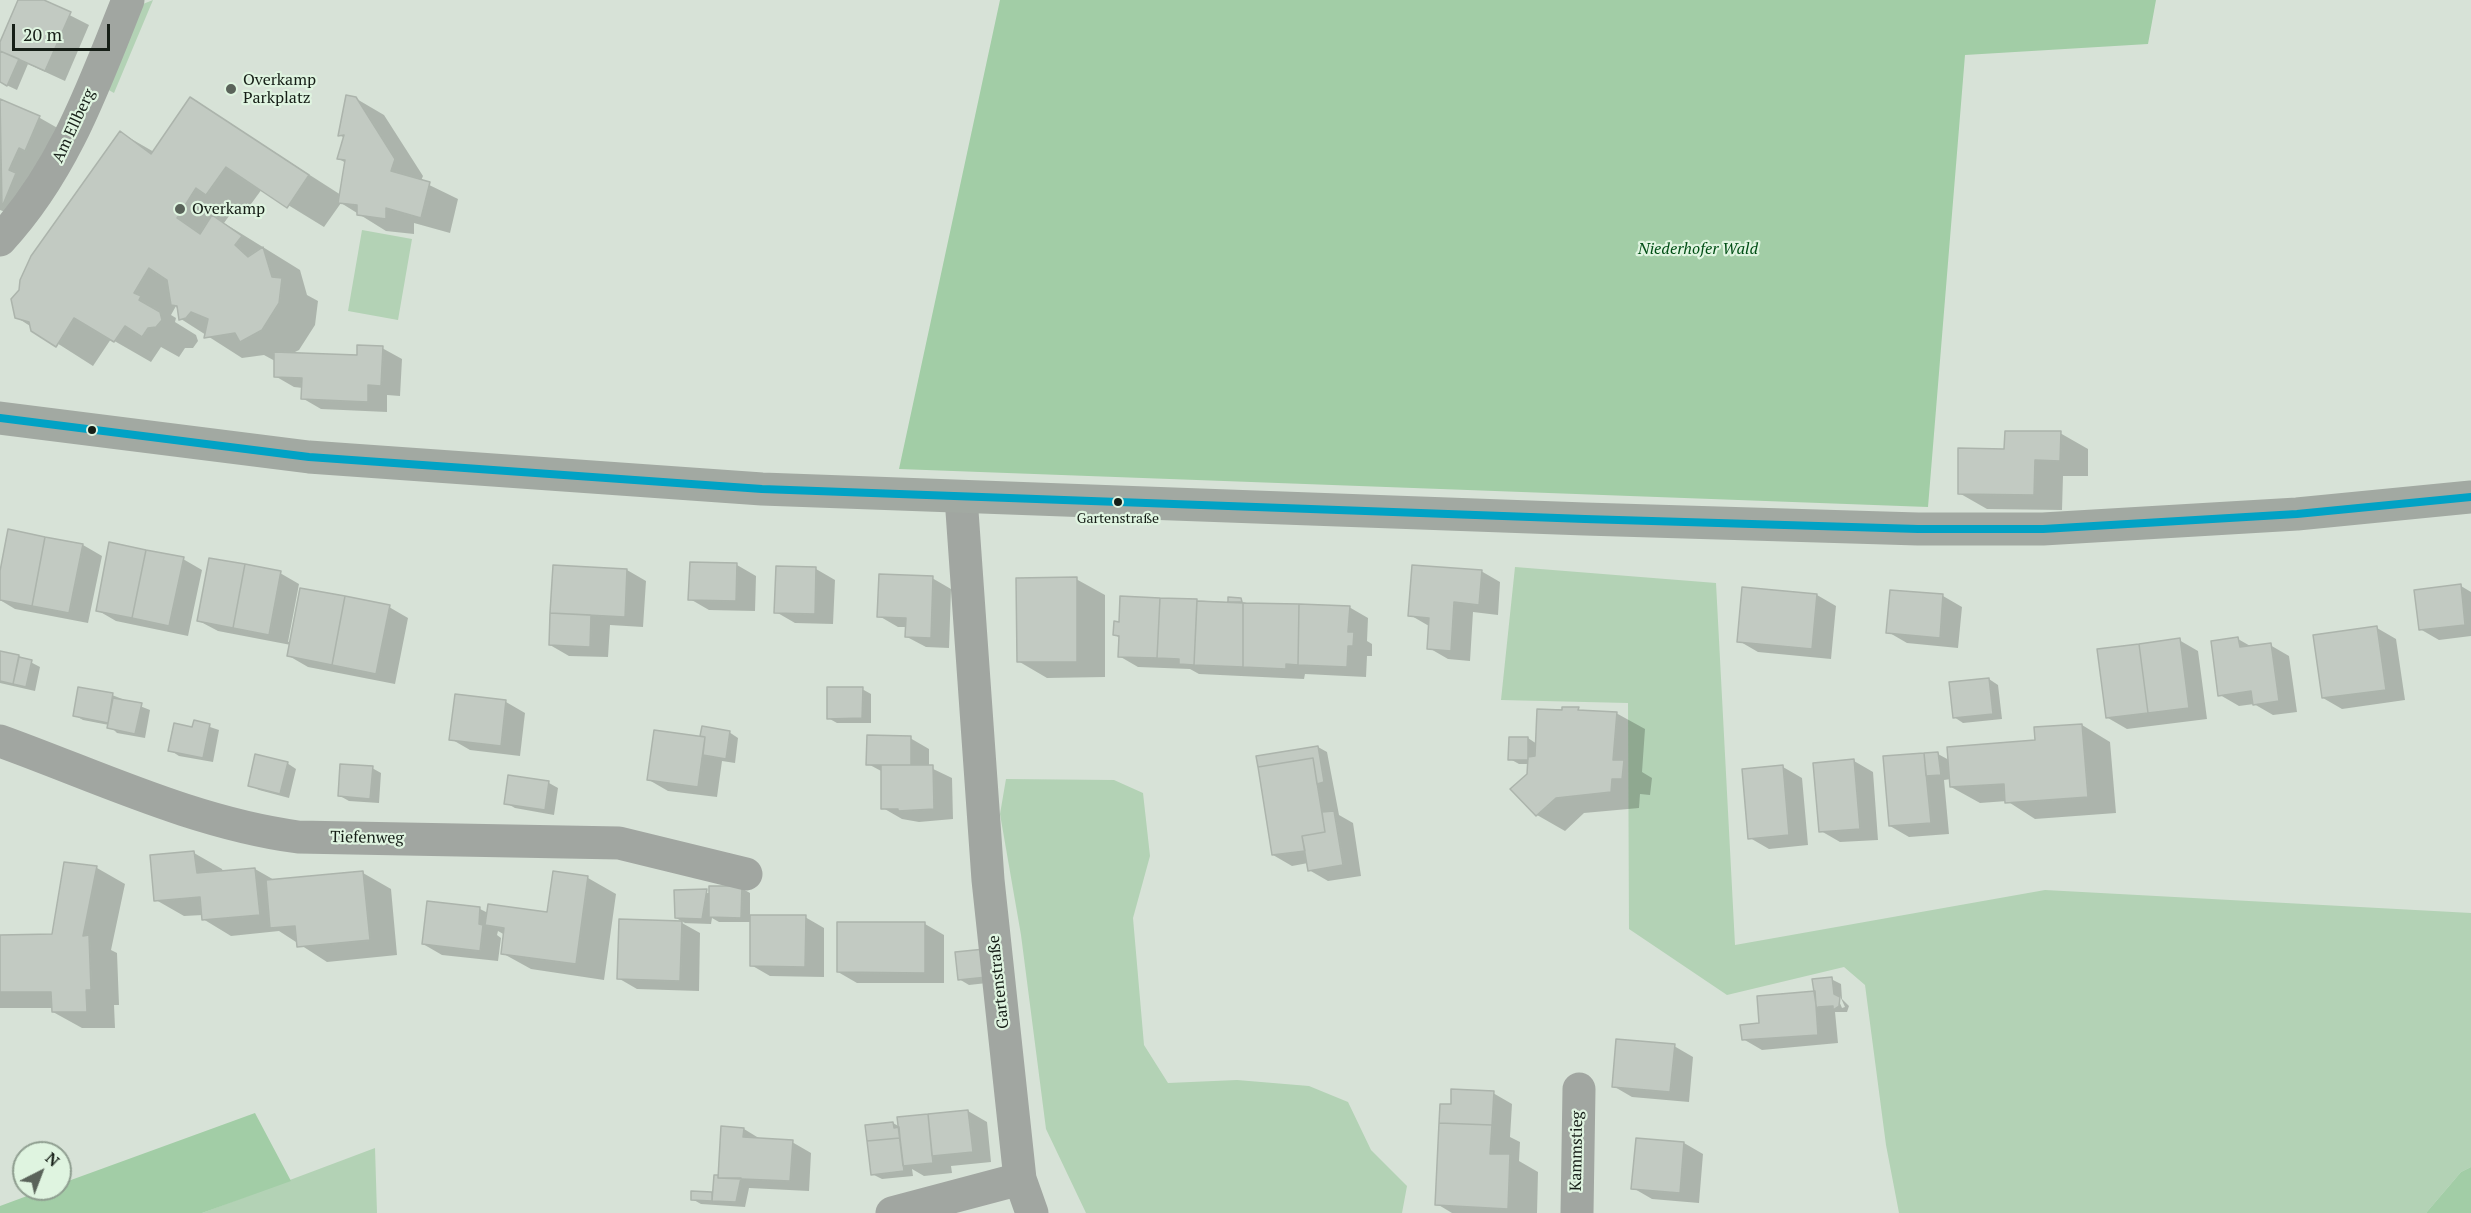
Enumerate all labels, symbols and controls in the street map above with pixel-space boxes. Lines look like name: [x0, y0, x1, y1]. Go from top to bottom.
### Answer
scale bar: [15, 12, 112, 50]
text: 20 m: [23, 22, 62, 46]
place label: Overkamp Parkplatz: [243, 70, 316, 108]
marker: Overkamp Parkplatz: [224, 82, 238, 96]
street label: Am Ellberg: [49, 86, 99, 166]
place label: Overkamp: [192, 199, 265, 219]
marker: Overkamp: [173, 202, 187, 216]
park label: Niederhofer Wald: [1638, 239, 1758, 259]
unlabelled marker: [86, 424, 98, 436]
marker: Gartenstraße: [1112, 496, 1124, 508]
place label: Gartenstraße: [1077, 511, 1159, 527]
street label: Tiefenweg: [330, 828, 404, 848]
street label: Gartenstraße: [985, 934, 1013, 1030]
street label: Kammstieg: [1567, 1111, 1587, 1191]
north arrow: [12, 1141, 72, 1201]
text: N: [41, 1147, 65, 1171]

